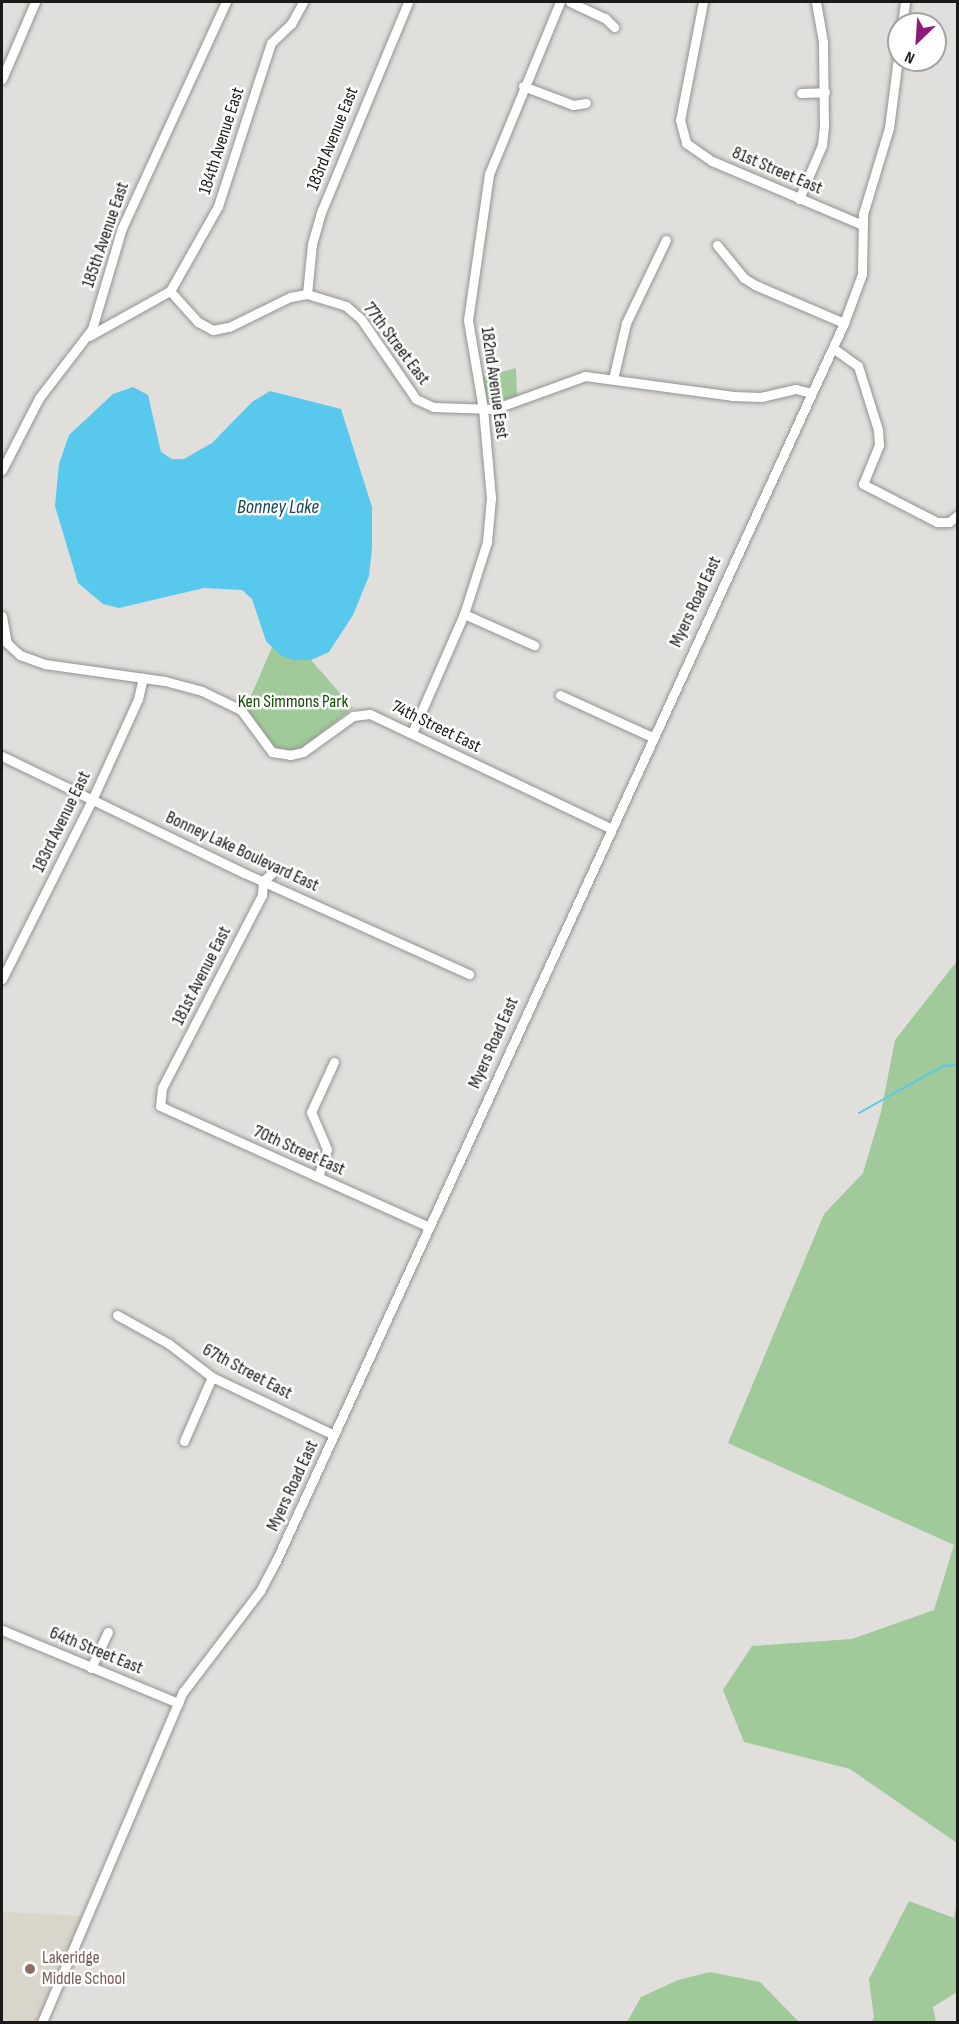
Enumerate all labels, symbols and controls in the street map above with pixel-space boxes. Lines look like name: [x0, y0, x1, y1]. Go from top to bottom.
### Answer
north arrow: [887, 12, 947, 72]
text: N: [902, 47, 918, 67]
street label: 183rd Avenue East: [302, 84, 364, 194]
street label: 184th Avenue East: [195, 85, 249, 197]
street label: 81st Street East: [729, 142, 825, 200]
street label: 185th Avenue East: [78, 179, 134, 291]
street label: 77th Street East: [358, 299, 434, 389]
street label: 182nd Avenue East: [475, 326, 513, 440]
water label: Bonney Lake: [237, 495, 319, 519]
street label: Myers Road East: [666, 553, 726, 651]
park label: Ken Simmons Park: [238, 691, 348, 713]
street label: 74th Street East: [388, 696, 484, 758]
street label: 183rd Avenue East: [28, 768, 96, 876]
street label: Bonney Lake Boulevard East: [162, 807, 322, 897]
street label: 181st Avenue East: [168, 923, 236, 1029]
street label: Myers Road East: [464, 994, 524, 1092]
street label: 70th Street East: [250, 1121, 348, 1181]
street label: 67th Street East: [199, 1339, 295, 1405]
street label: Myers Road East: [263, 1437, 323, 1535]
street label: 64th Street East: [46, 1623, 146, 1679]
place label: Lakeridge Middle School: [42, 1948, 125, 1990]
marker: Lakeridge Middle School: [23, 1962, 37, 1976]

